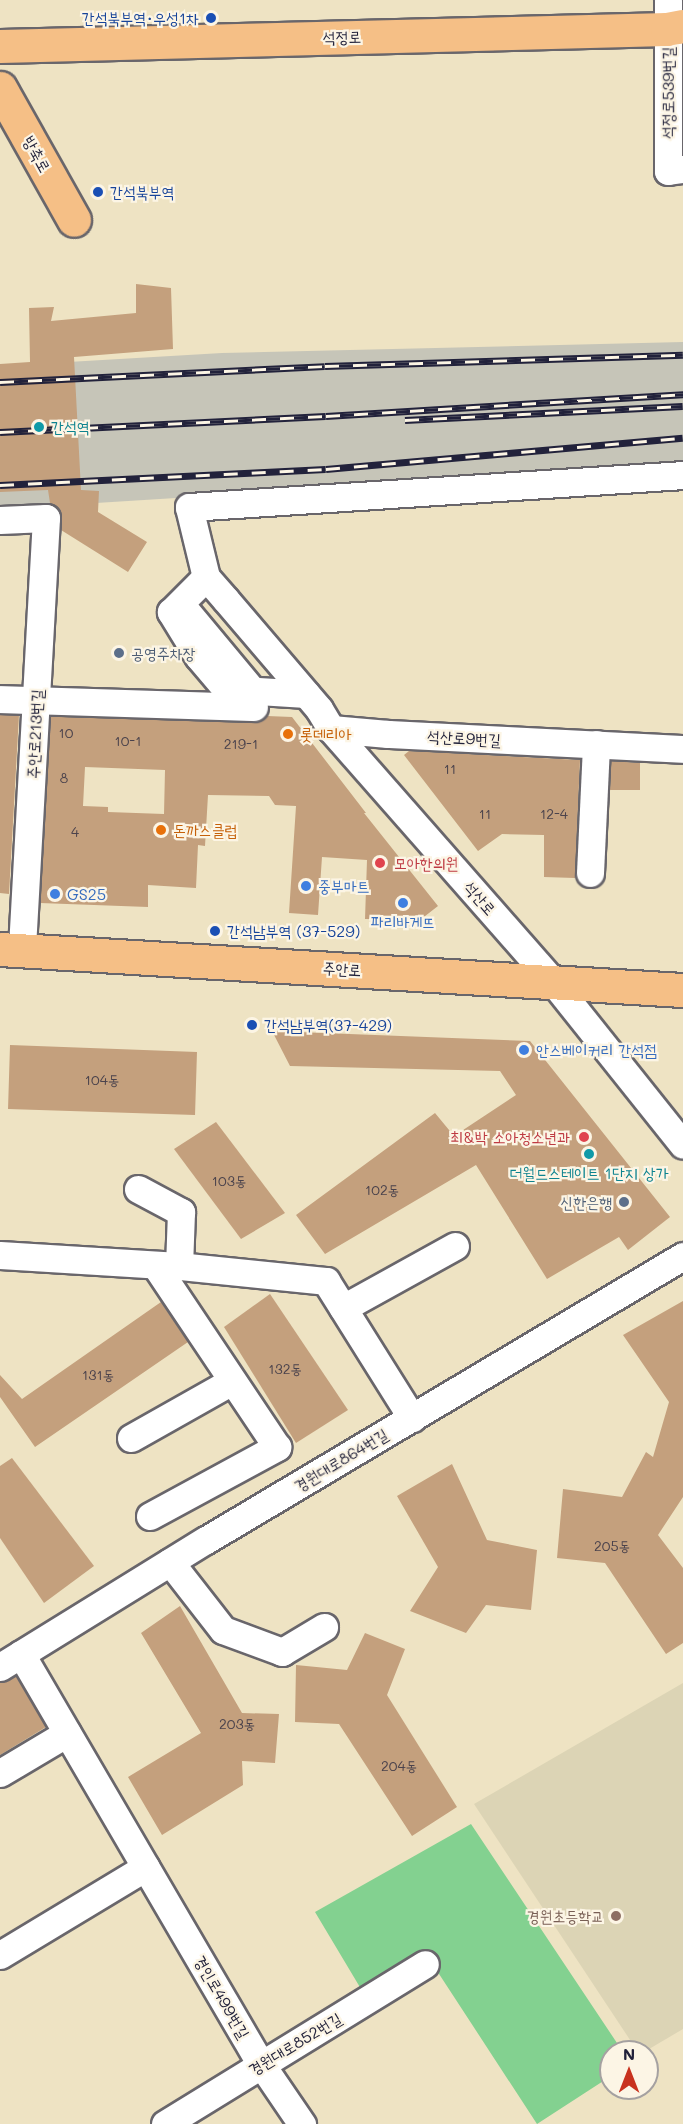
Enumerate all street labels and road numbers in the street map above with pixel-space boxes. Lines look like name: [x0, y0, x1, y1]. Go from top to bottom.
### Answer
street label: 석정로: [323, 27, 361, 47]
street label: 석정로539번길: [658, 47, 678, 139]
street label: 방축로: [19, 132, 55, 176]
street label: 주안로213번길: [23, 689, 47, 779]
street label: 석산로9번길: [427, 726, 501, 750]
street label: 석산로: [460, 877, 500, 919]
street label: 주안로: [322, 958, 362, 980]
street label: 경원대로864번길: [291, 1424, 391, 1496]
street label: 경인로499번길: [191, 1952, 253, 2042]
street label: 경원대로852번길: [245, 2009, 345, 2079]

